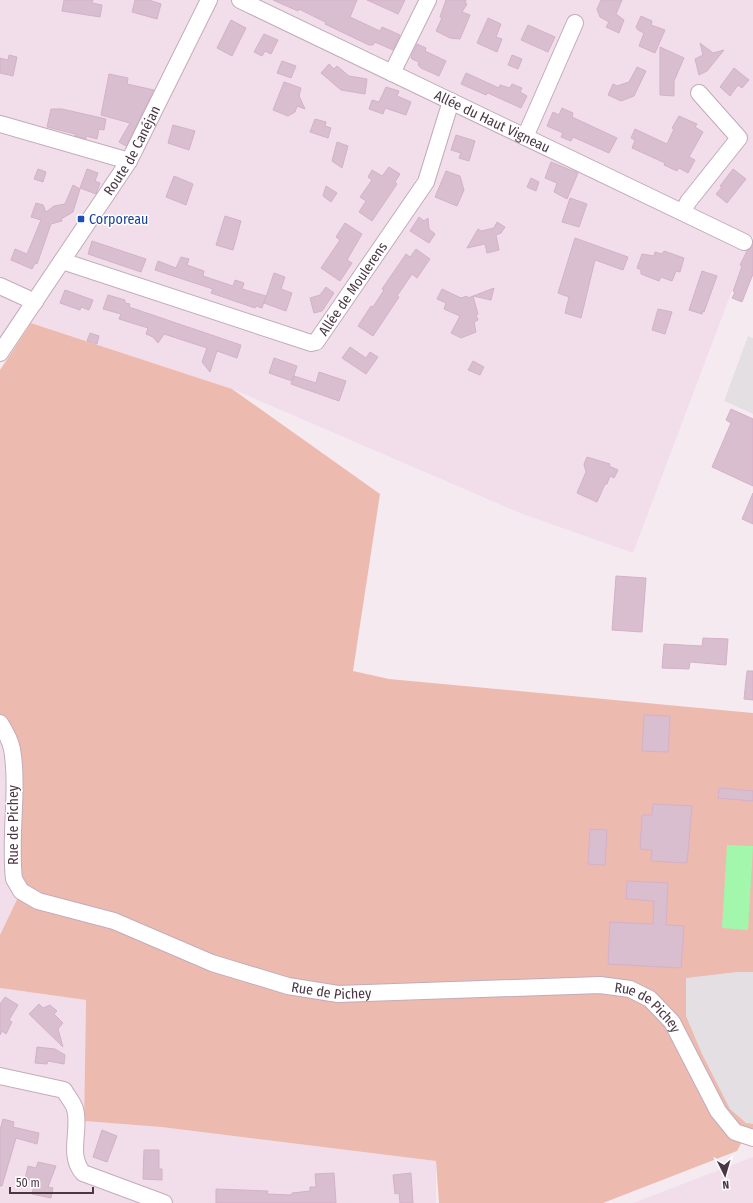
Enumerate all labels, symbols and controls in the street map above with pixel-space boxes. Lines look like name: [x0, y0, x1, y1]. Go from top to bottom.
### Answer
street label: Allée du Haut Vigneau: [432, 87, 553, 157]
street label: Route de Canéjan: [100, 103, 164, 199]
place label: Corporeau: [89, 211, 148, 228]
marker: Corporeau: [76, 214, 86, 224]
street label: Allée de Moulerens: [315, 239, 391, 339]
street label: Rue de Pichey: [5, 784, 22, 865]
street label: Rue de Pichey: [290, 979, 372, 1003]
street label: Rue de Pichey: [614, 979, 684, 1036]
north arrow: [705, 1155, 745, 1195]
scale bar: [10, 1169, 93, 1195]
text: 50 m: [16, 1176, 40, 1190]
text: N: [722, 1178, 730, 1191]

